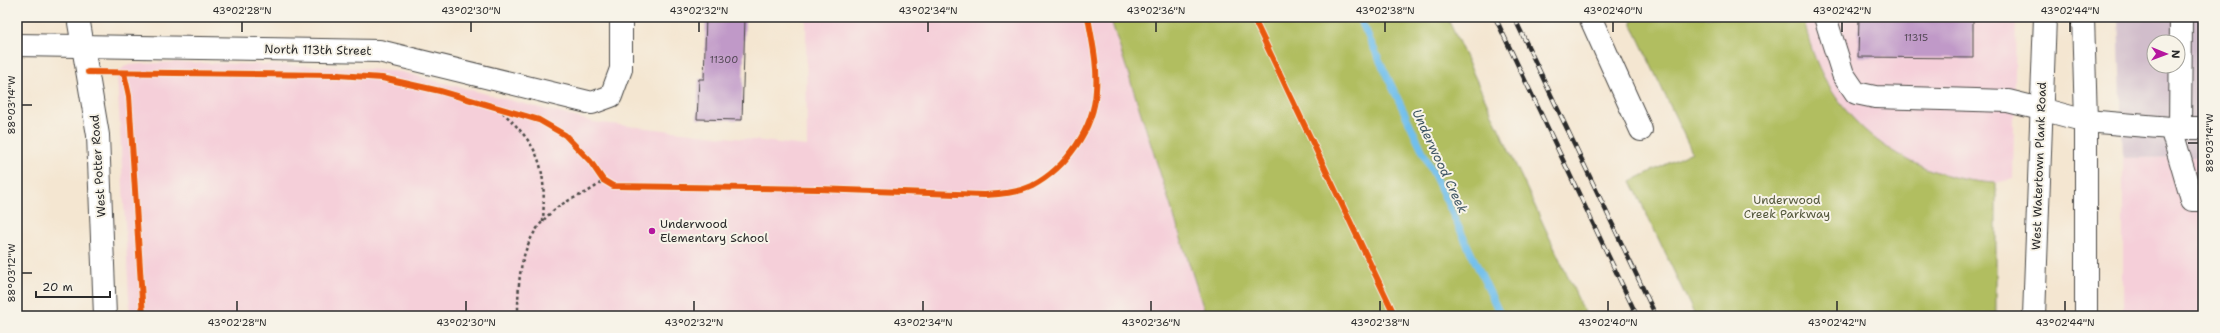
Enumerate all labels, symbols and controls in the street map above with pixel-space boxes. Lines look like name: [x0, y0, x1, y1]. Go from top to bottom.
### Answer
text: 43°02'28"N: [212, 4, 272, 17]
text: 43°02'30"N: [441, 4, 501, 17]
text: 43°02'32"N: [670, 4, 728, 17]
text: 43°02'34"N: [898, 4, 958, 17]
text: 43°02'36"N: [1127, 4, 1185, 17]
text: 43°02'38"N: [1355, 4, 1415, 17]
text: 43°02'40"N: [1583, 4, 1643, 17]
text: 43°02'42"N: [1813, 4, 1871, 17]
text: 43°02'44"N: [2040, 4, 2100, 17]
house number: 11315: [1904, 31, 1928, 44]
north arrow: [2146, 34, 2186, 74]
street label: North 113th Street: [264, 41, 372, 59]
text: N: [2168, 50, 2183, 59]
house number: 11300: [710, 53, 738, 66]
text: 88°03'14"W: [5, 75, 18, 135]
street label: West Watertown Plank Road: [2028, 81, 2050, 250]
water label: Underwood Creek: [1408, 106, 1472, 216]
text: 88°03'14"W: [2203, 113, 2216, 173]
street label: West Potter Road: [86, 114, 110, 218]
park label: Underwood Creek Parkway: [1744, 192, 1830, 222]
place label: Underwood Elementary School: [660, 216, 768, 246]
marker: Underwood Elementary School: [647, 226, 657, 236]
text: 88°03'12"W: [5, 243, 18, 303]
scale bar: [36, 273, 110, 299]
text: 20 m: [42, 279, 73, 295]
text: 43°02'28"N: [207, 316, 267, 329]
text: 43°02'30"N: [436, 316, 496, 329]
text: 43°02'32"N: [665, 316, 723, 329]
text: 43°02'34"N: [893, 316, 953, 329]
text: 43°02'36"N: [1122, 316, 1180, 329]
text: 43°02'38"N: [1350, 316, 1410, 329]
text: 43°02'40"N: [1578, 316, 1638, 329]
text: 43°02'42"N: [1808, 316, 1866, 329]
text: 43°02'44"N: [2035, 316, 2095, 329]

